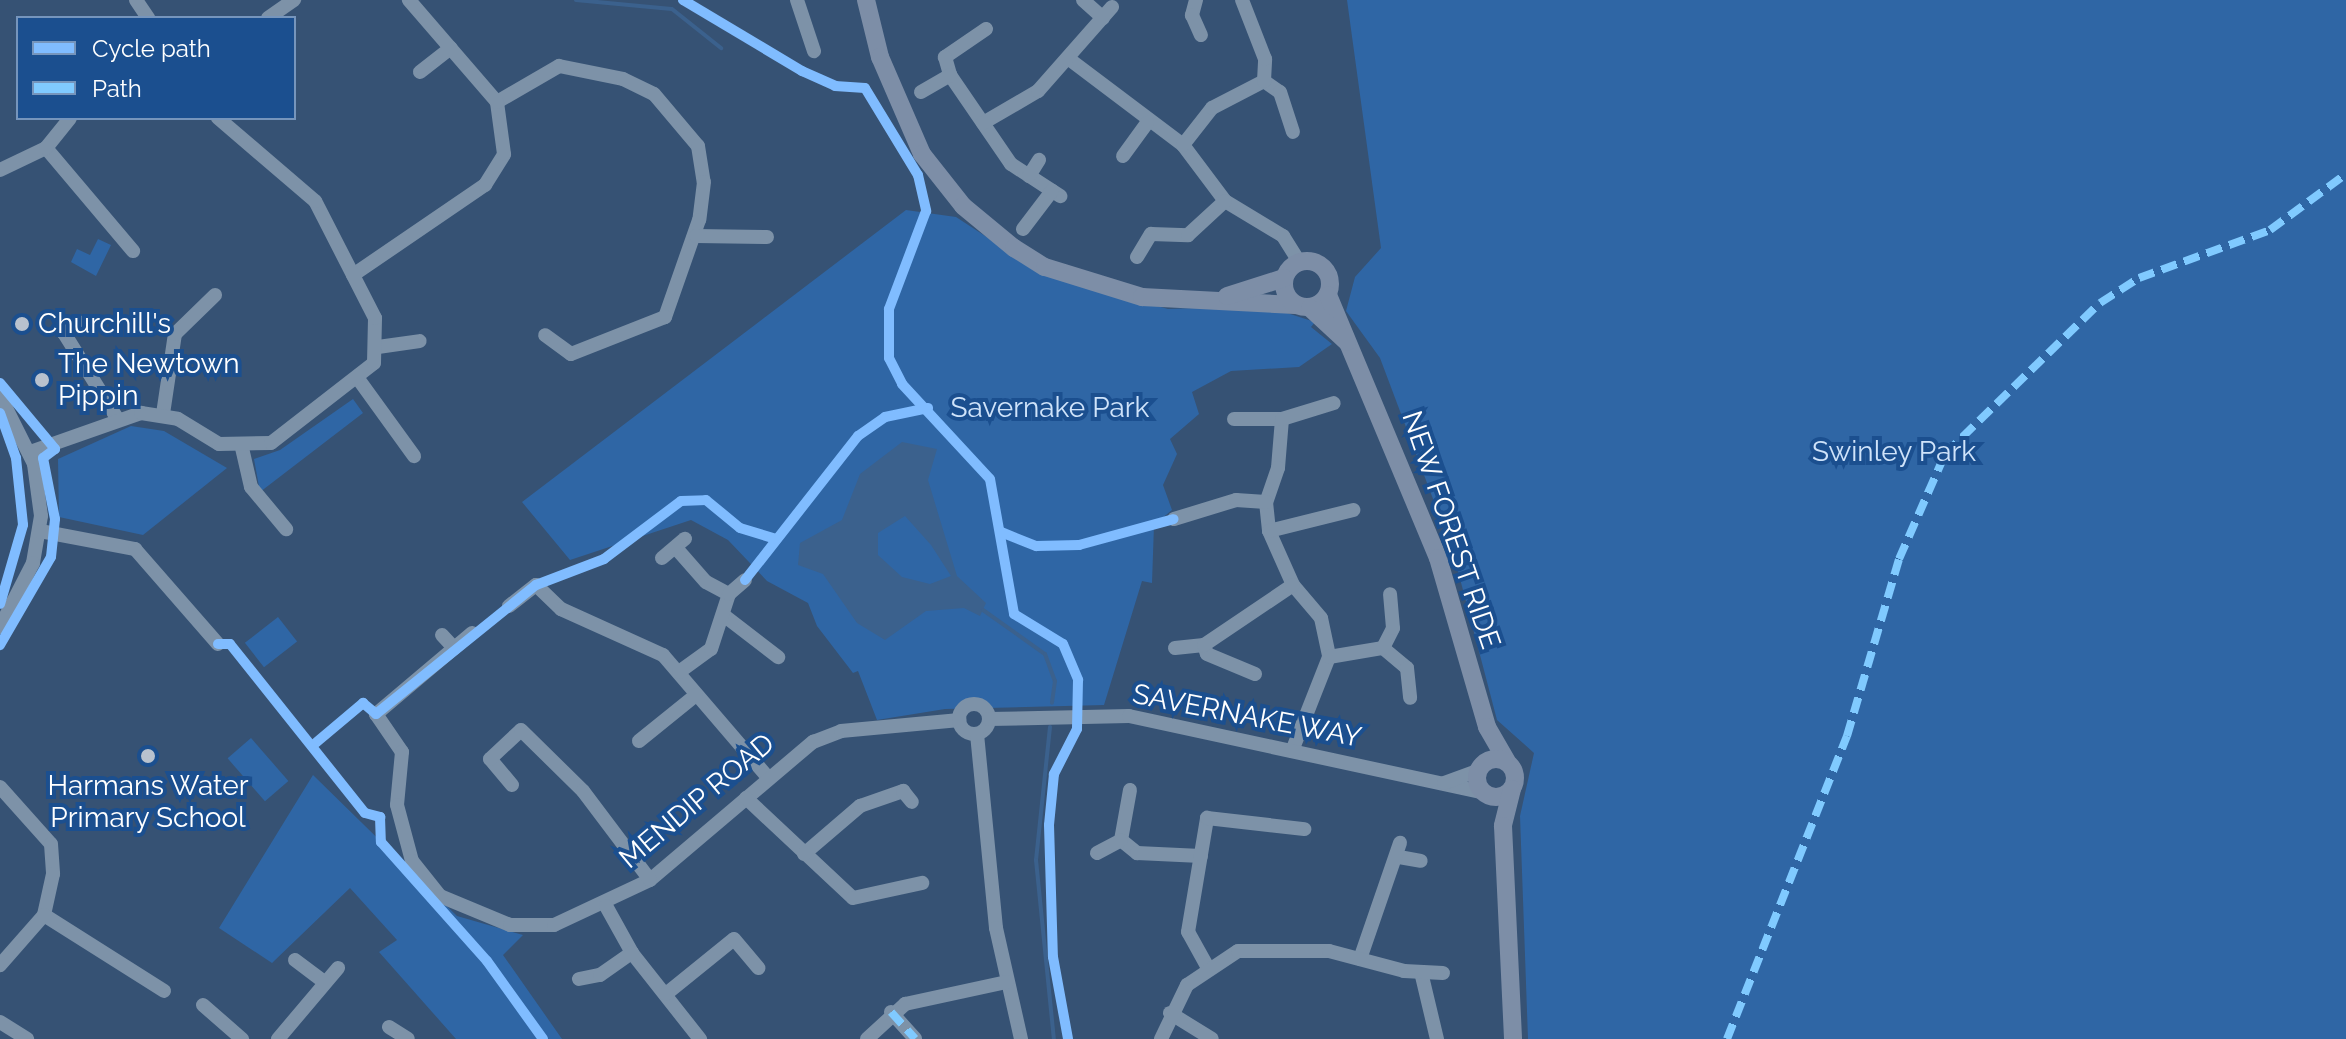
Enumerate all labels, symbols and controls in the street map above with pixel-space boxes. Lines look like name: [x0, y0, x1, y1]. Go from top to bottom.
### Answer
legend: [16, 16, 296, 120]
text: Cycle path: [92, 34, 211, 63]
text: Path: [92, 74, 142, 103]
place label: Churchill's: [38, 307, 171, 341]
marker: Churchill's: [13, 315, 31, 333]
place label: The Newtown Pippin: [58, 347, 240, 413]
marker: The Newtown Pippin: [33, 371, 51, 389]
park label: Savernake Park: [951, 391, 1149, 425]
street label: NEW FOREST RIDE: [1394, 406, 1508, 654]
park label: Swinley Park: [1812, 435, 1976, 469]
street label: SAVERNAKE WAY: [1129, 677, 1365, 755]
street label: MENDIP ROAD: [613, 726, 781, 876]
marker: Harmans Water Primary School: [139, 747, 157, 765]
place label: Harmans Water Primary School: [47, 769, 249, 835]

